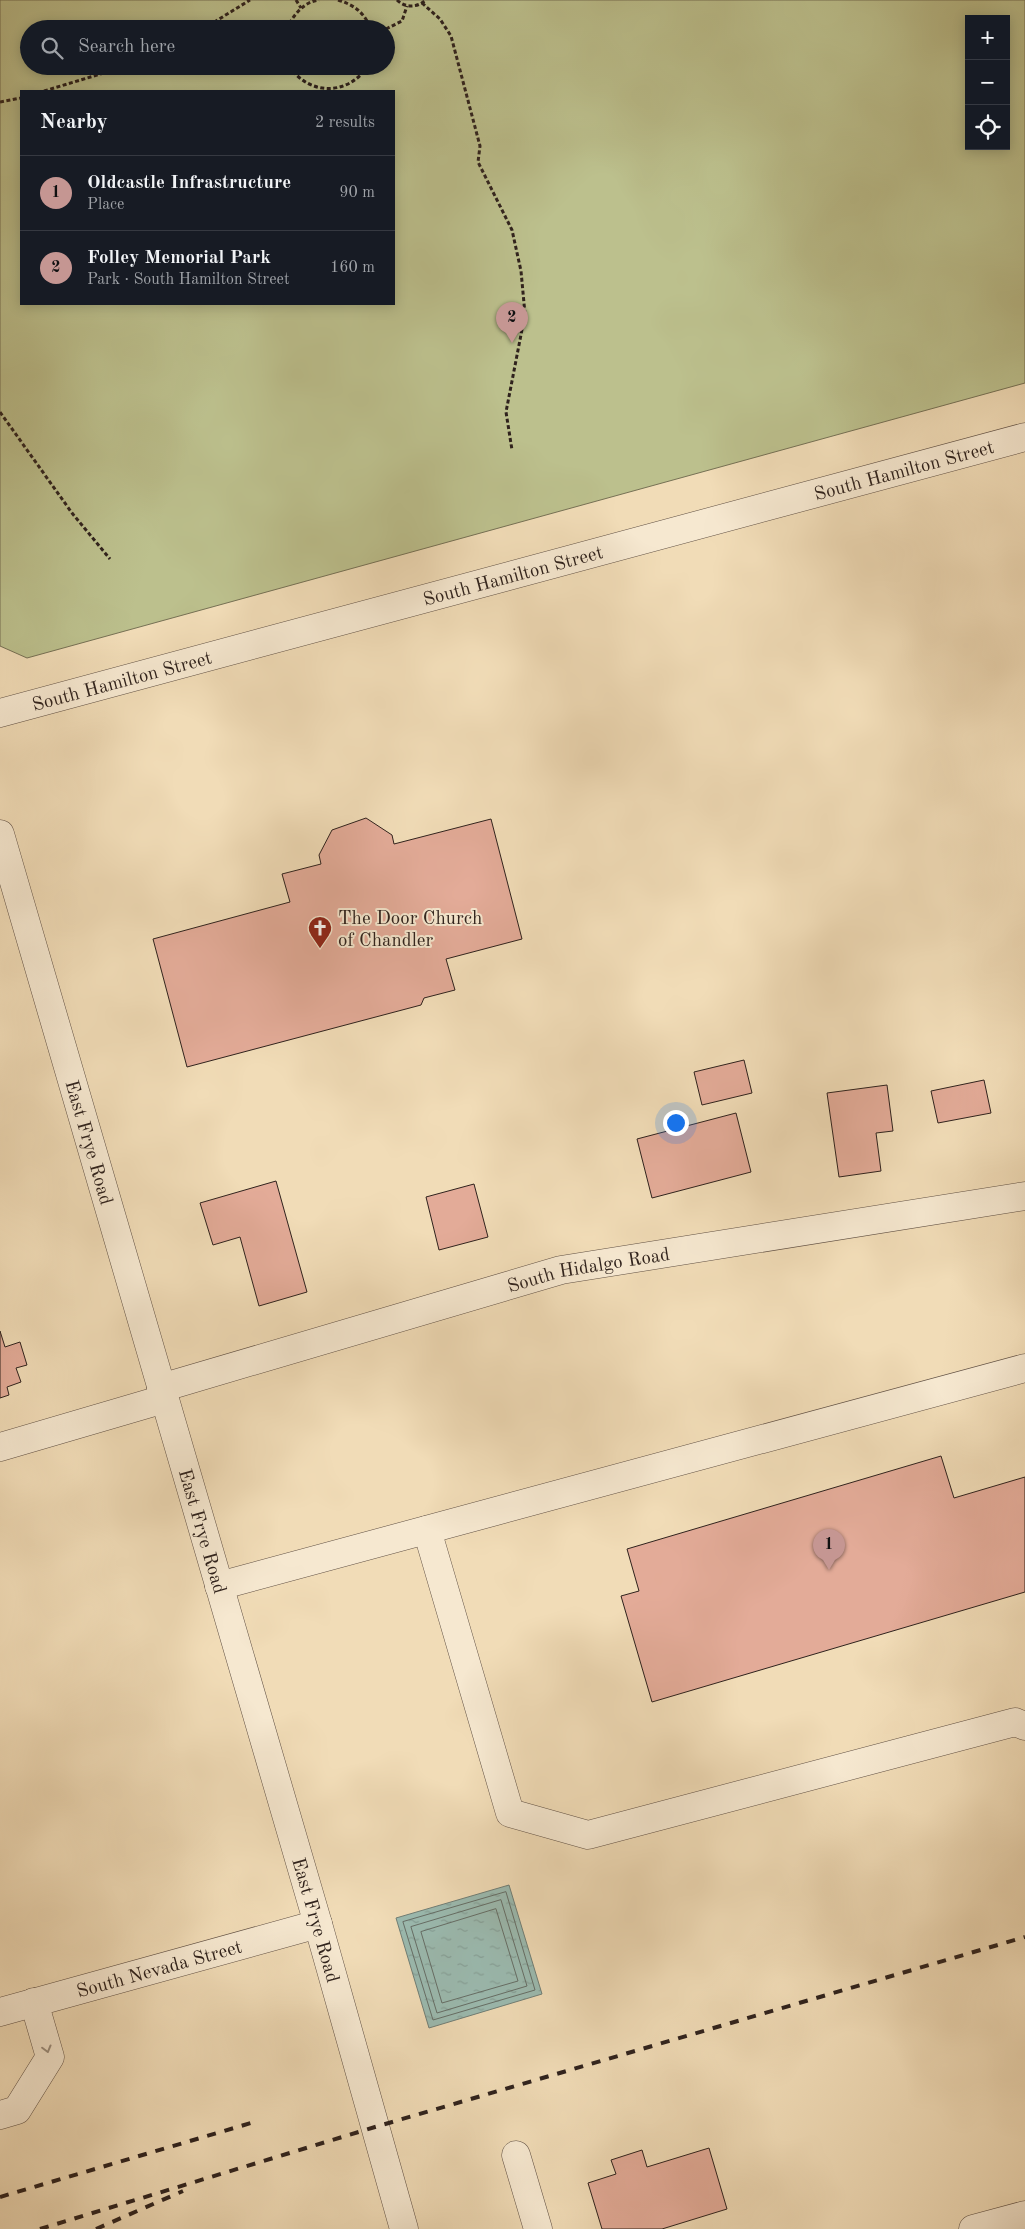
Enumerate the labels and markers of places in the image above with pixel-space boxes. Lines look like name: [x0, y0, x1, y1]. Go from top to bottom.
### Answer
pin: 2: [496, 302, 528, 343]
place label: The Door Church of Chandler: [338, 910, 482, 951]
church icon: The Door Church of Chandler: [307, 915, 333, 949]
pin: 1: [813, 1529, 845, 1570]

